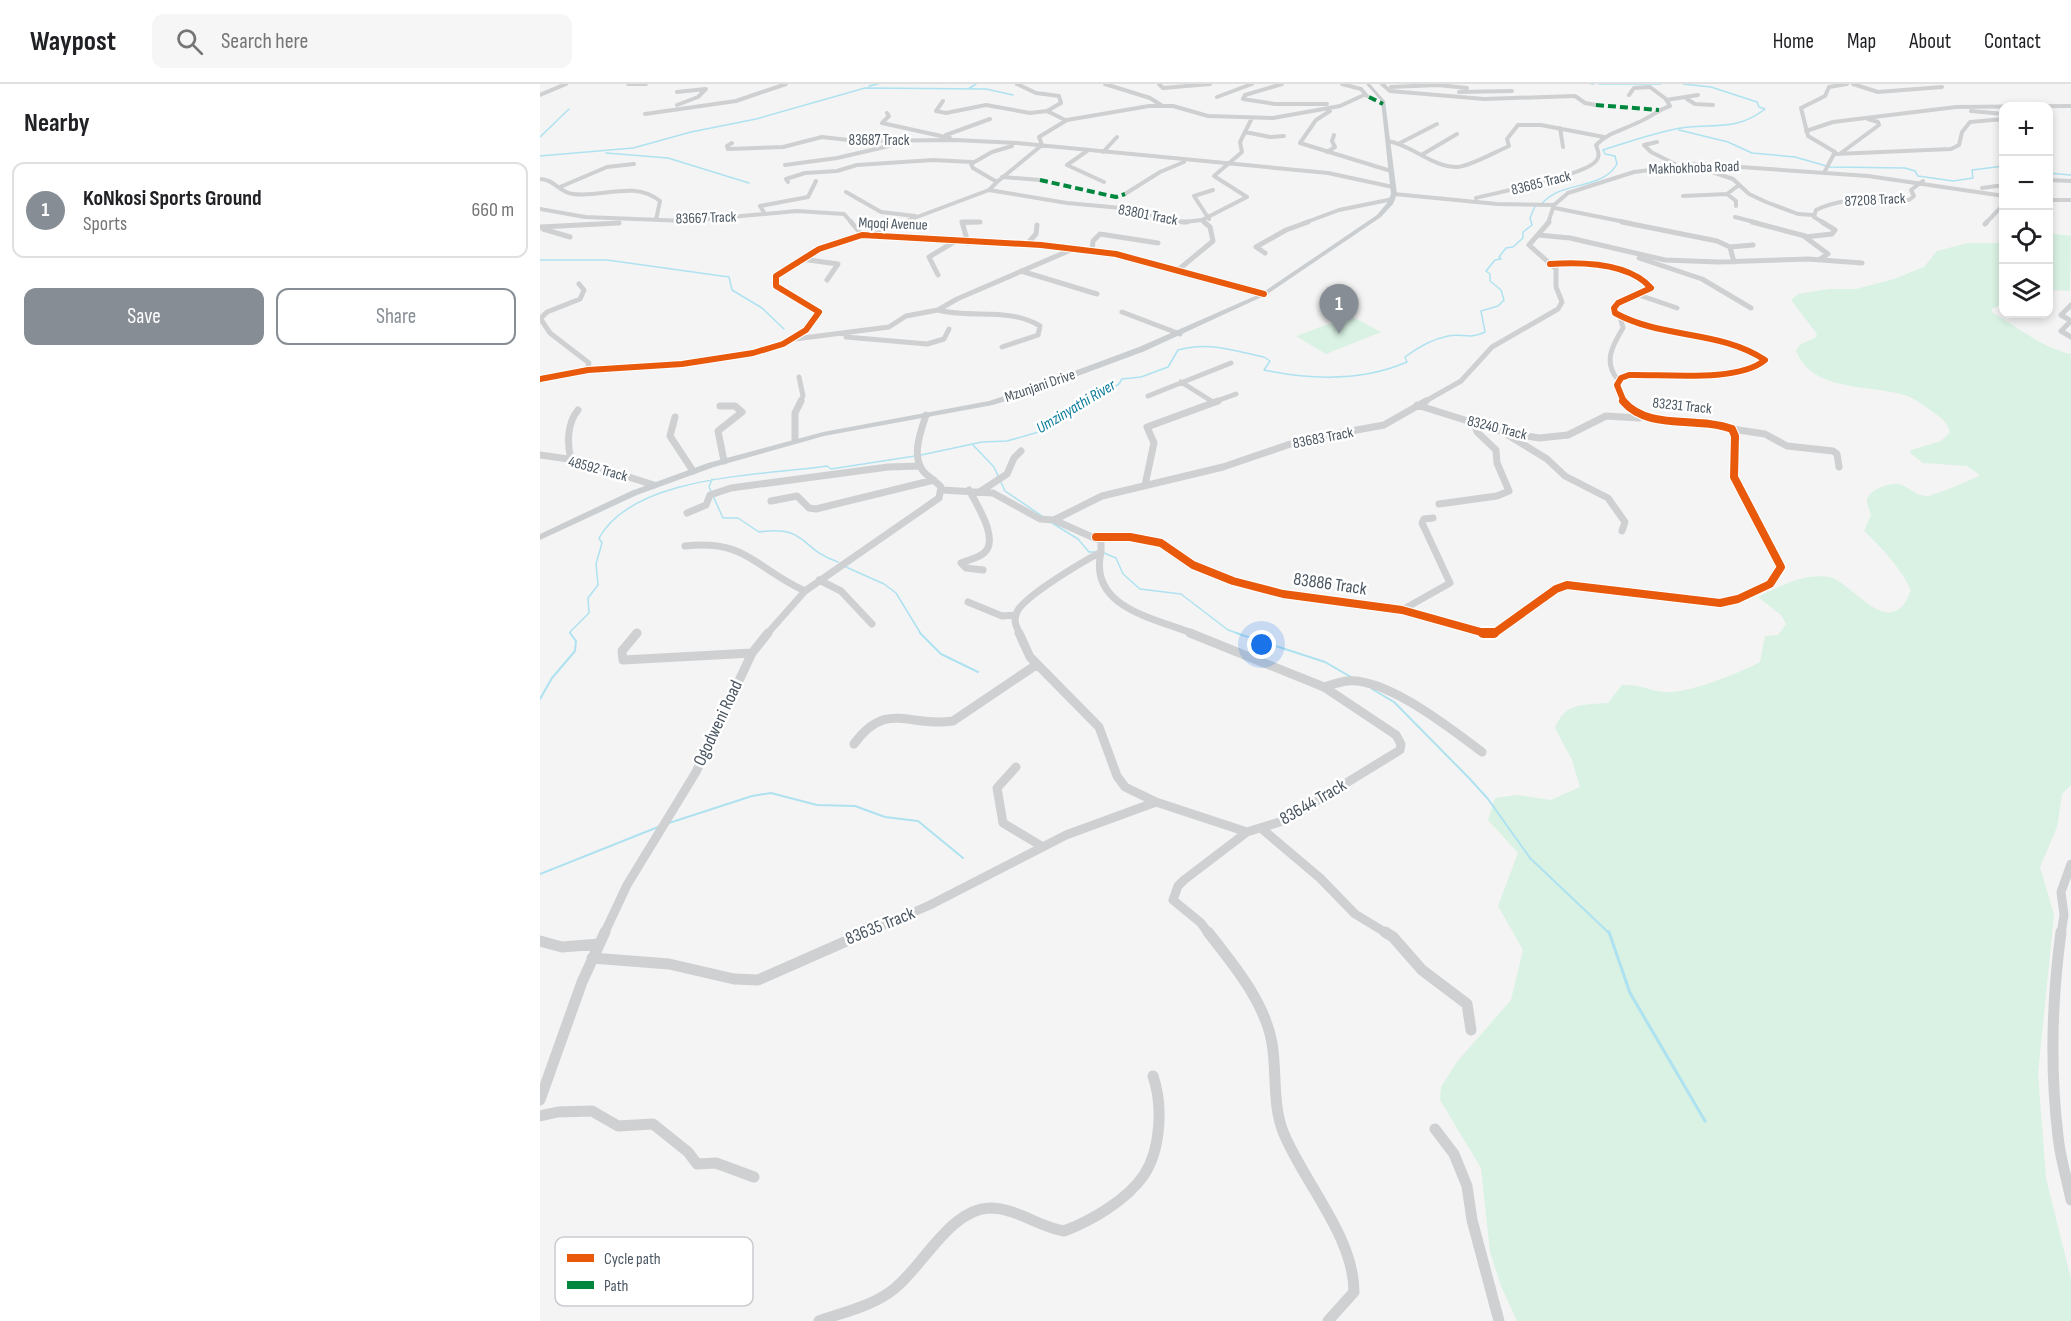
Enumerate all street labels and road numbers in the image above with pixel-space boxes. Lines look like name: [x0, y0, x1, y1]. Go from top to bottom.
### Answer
street label: 83687 Track: [849, 131, 910, 150]
street label: Makhokhoba Road: [1648, 157, 1740, 179]
street label: 83685 Track: [1509, 166, 1573, 200]
street label: 87208 Track: [1844, 189, 1906, 211]
street label: 83801 Track: [1117, 200, 1180, 230]
street label: 83667 Track: [675, 207, 737, 229]
street label: Mqoqi Avenue: [858, 213, 928, 235]
street label: Mzunjani Drive: [1002, 365, 1078, 407]
street label: 83231 Track: [1651, 393, 1713, 419]
street label: 83240 Track: [1465, 411, 1529, 445]
street label: 83683 Track: [1291, 423, 1355, 453]
street label: 48592 Track: [566, 452, 630, 486]
street label: 83886 Track: [1292, 568, 1368, 600]
street label: Ogodweni Road: [689, 677, 747, 769]
street label: 83644 Track: [1276, 774, 1350, 829]
street label: 83635 Track: [842, 903, 918, 949]

